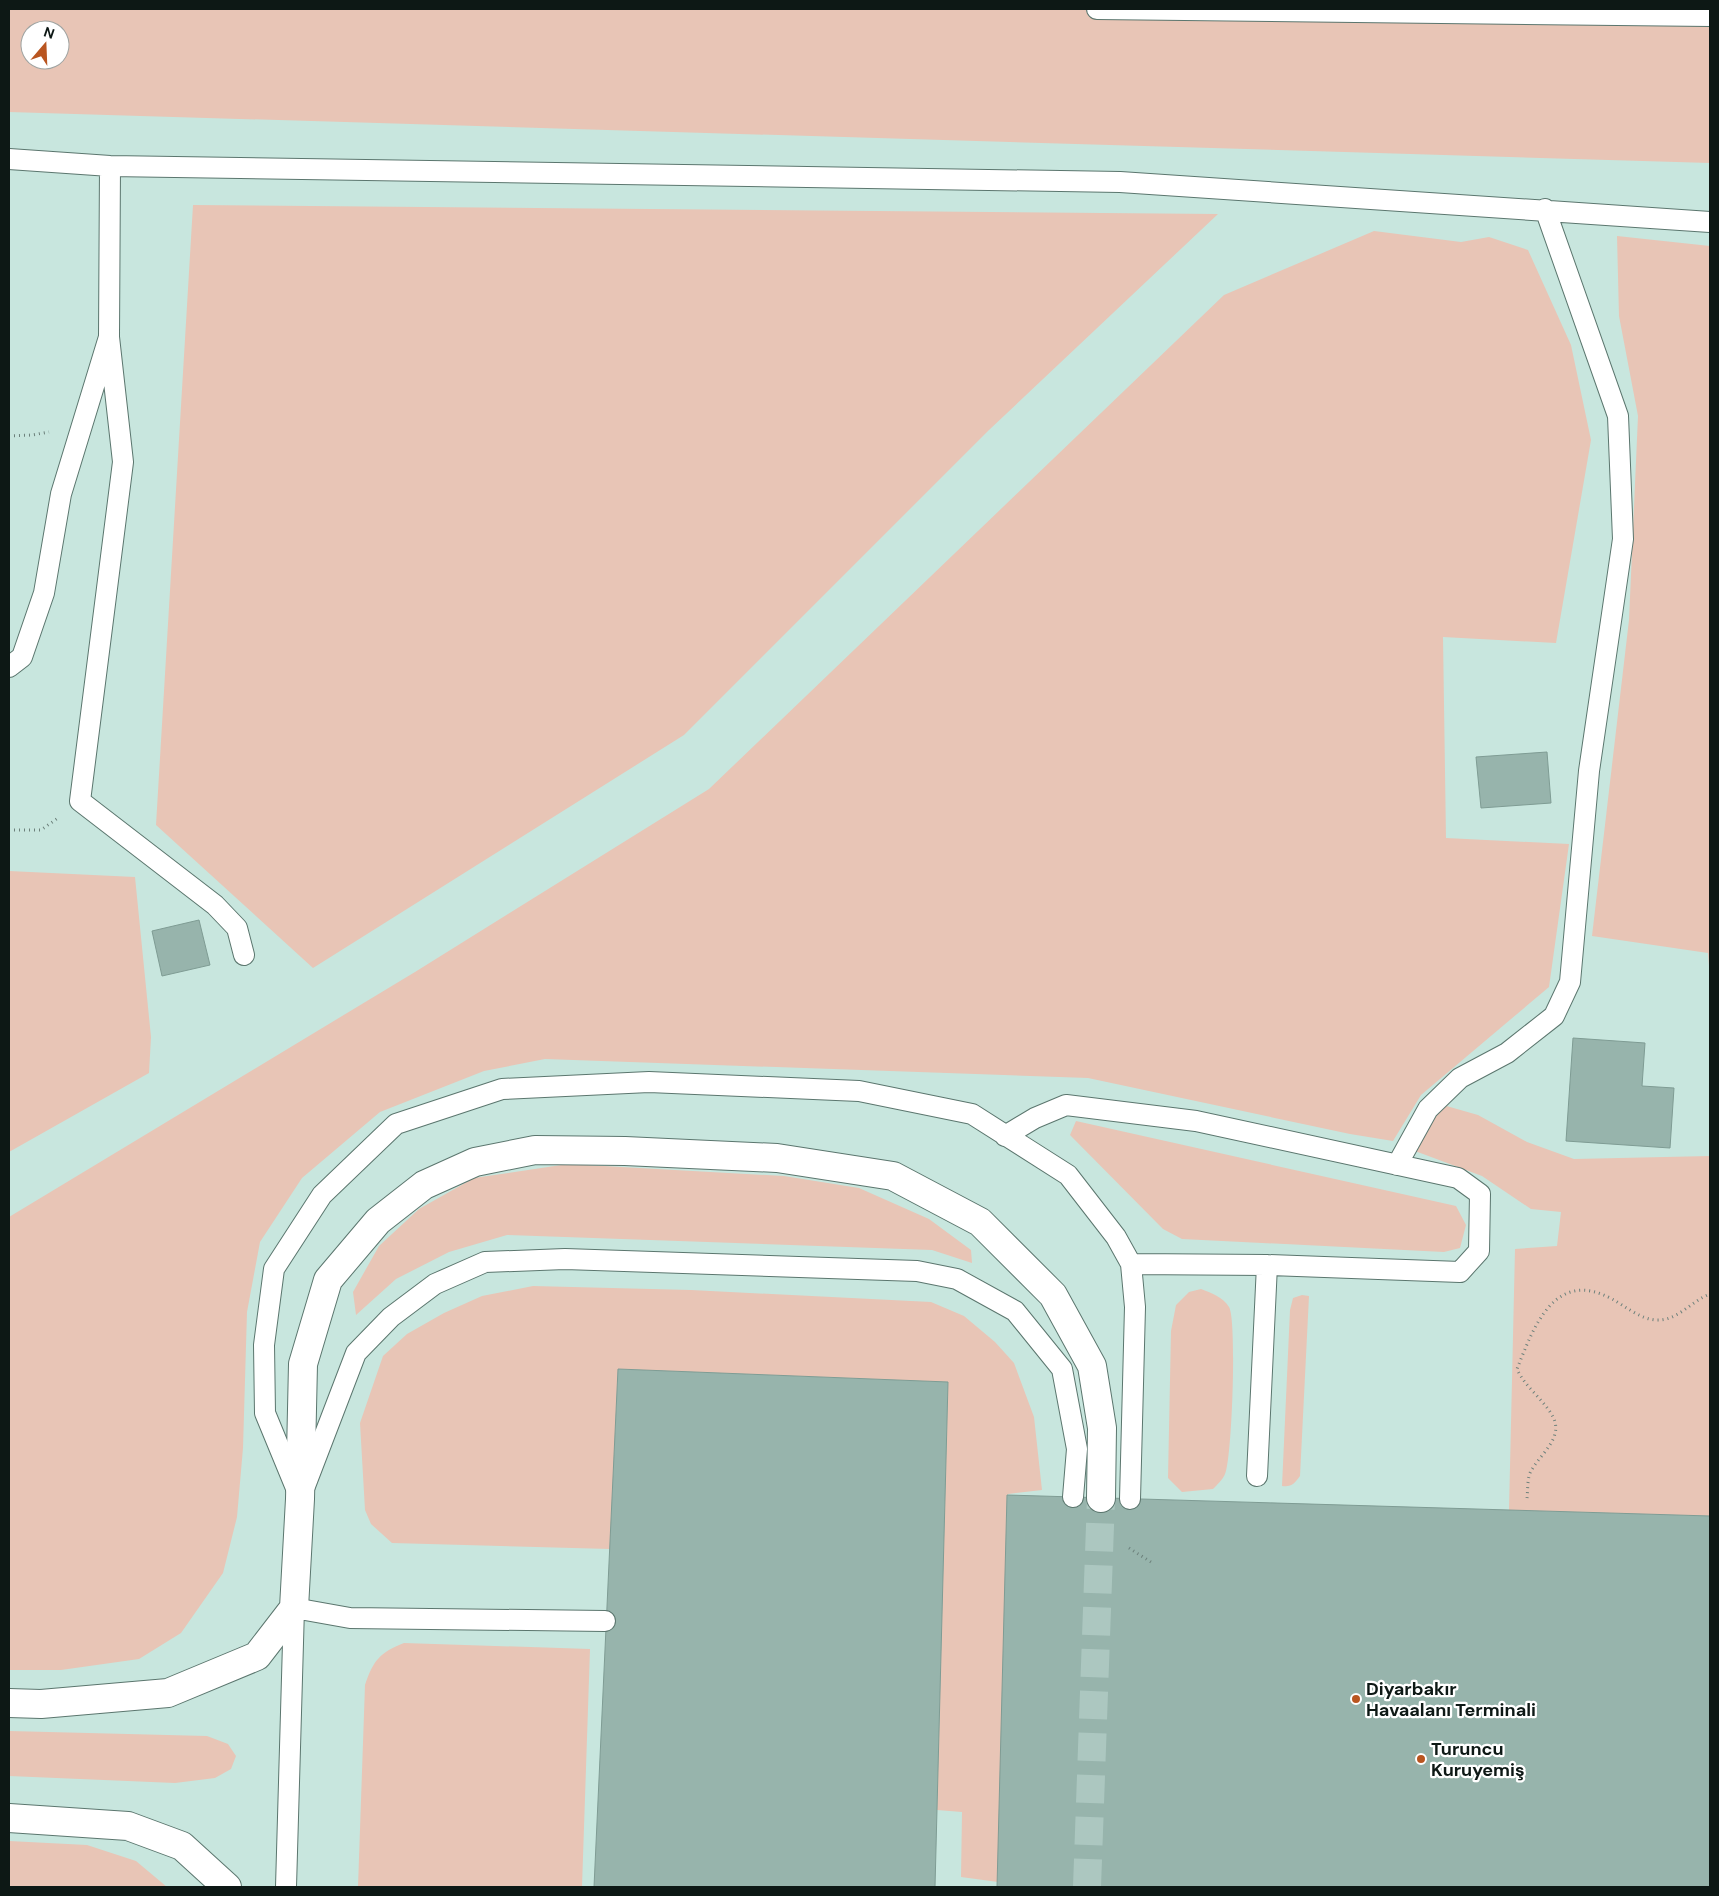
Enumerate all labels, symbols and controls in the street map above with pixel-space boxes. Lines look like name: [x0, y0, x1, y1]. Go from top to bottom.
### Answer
north arrow: [20, 20, 70, 70]
text: N: [41, 23, 57, 43]
place label: Diyarbakır Havaalanı Terminali: [1366, 1677, 1536, 1722]
marker: Diyarbakır Havaalanı Terminali: [1350, 1693, 1362, 1705]
place label: Turuncu Kuruyemiş: [1431, 1737, 1525, 1782]
marker: Turuncu Kuruyemiş: [1415, 1753, 1427, 1765]

